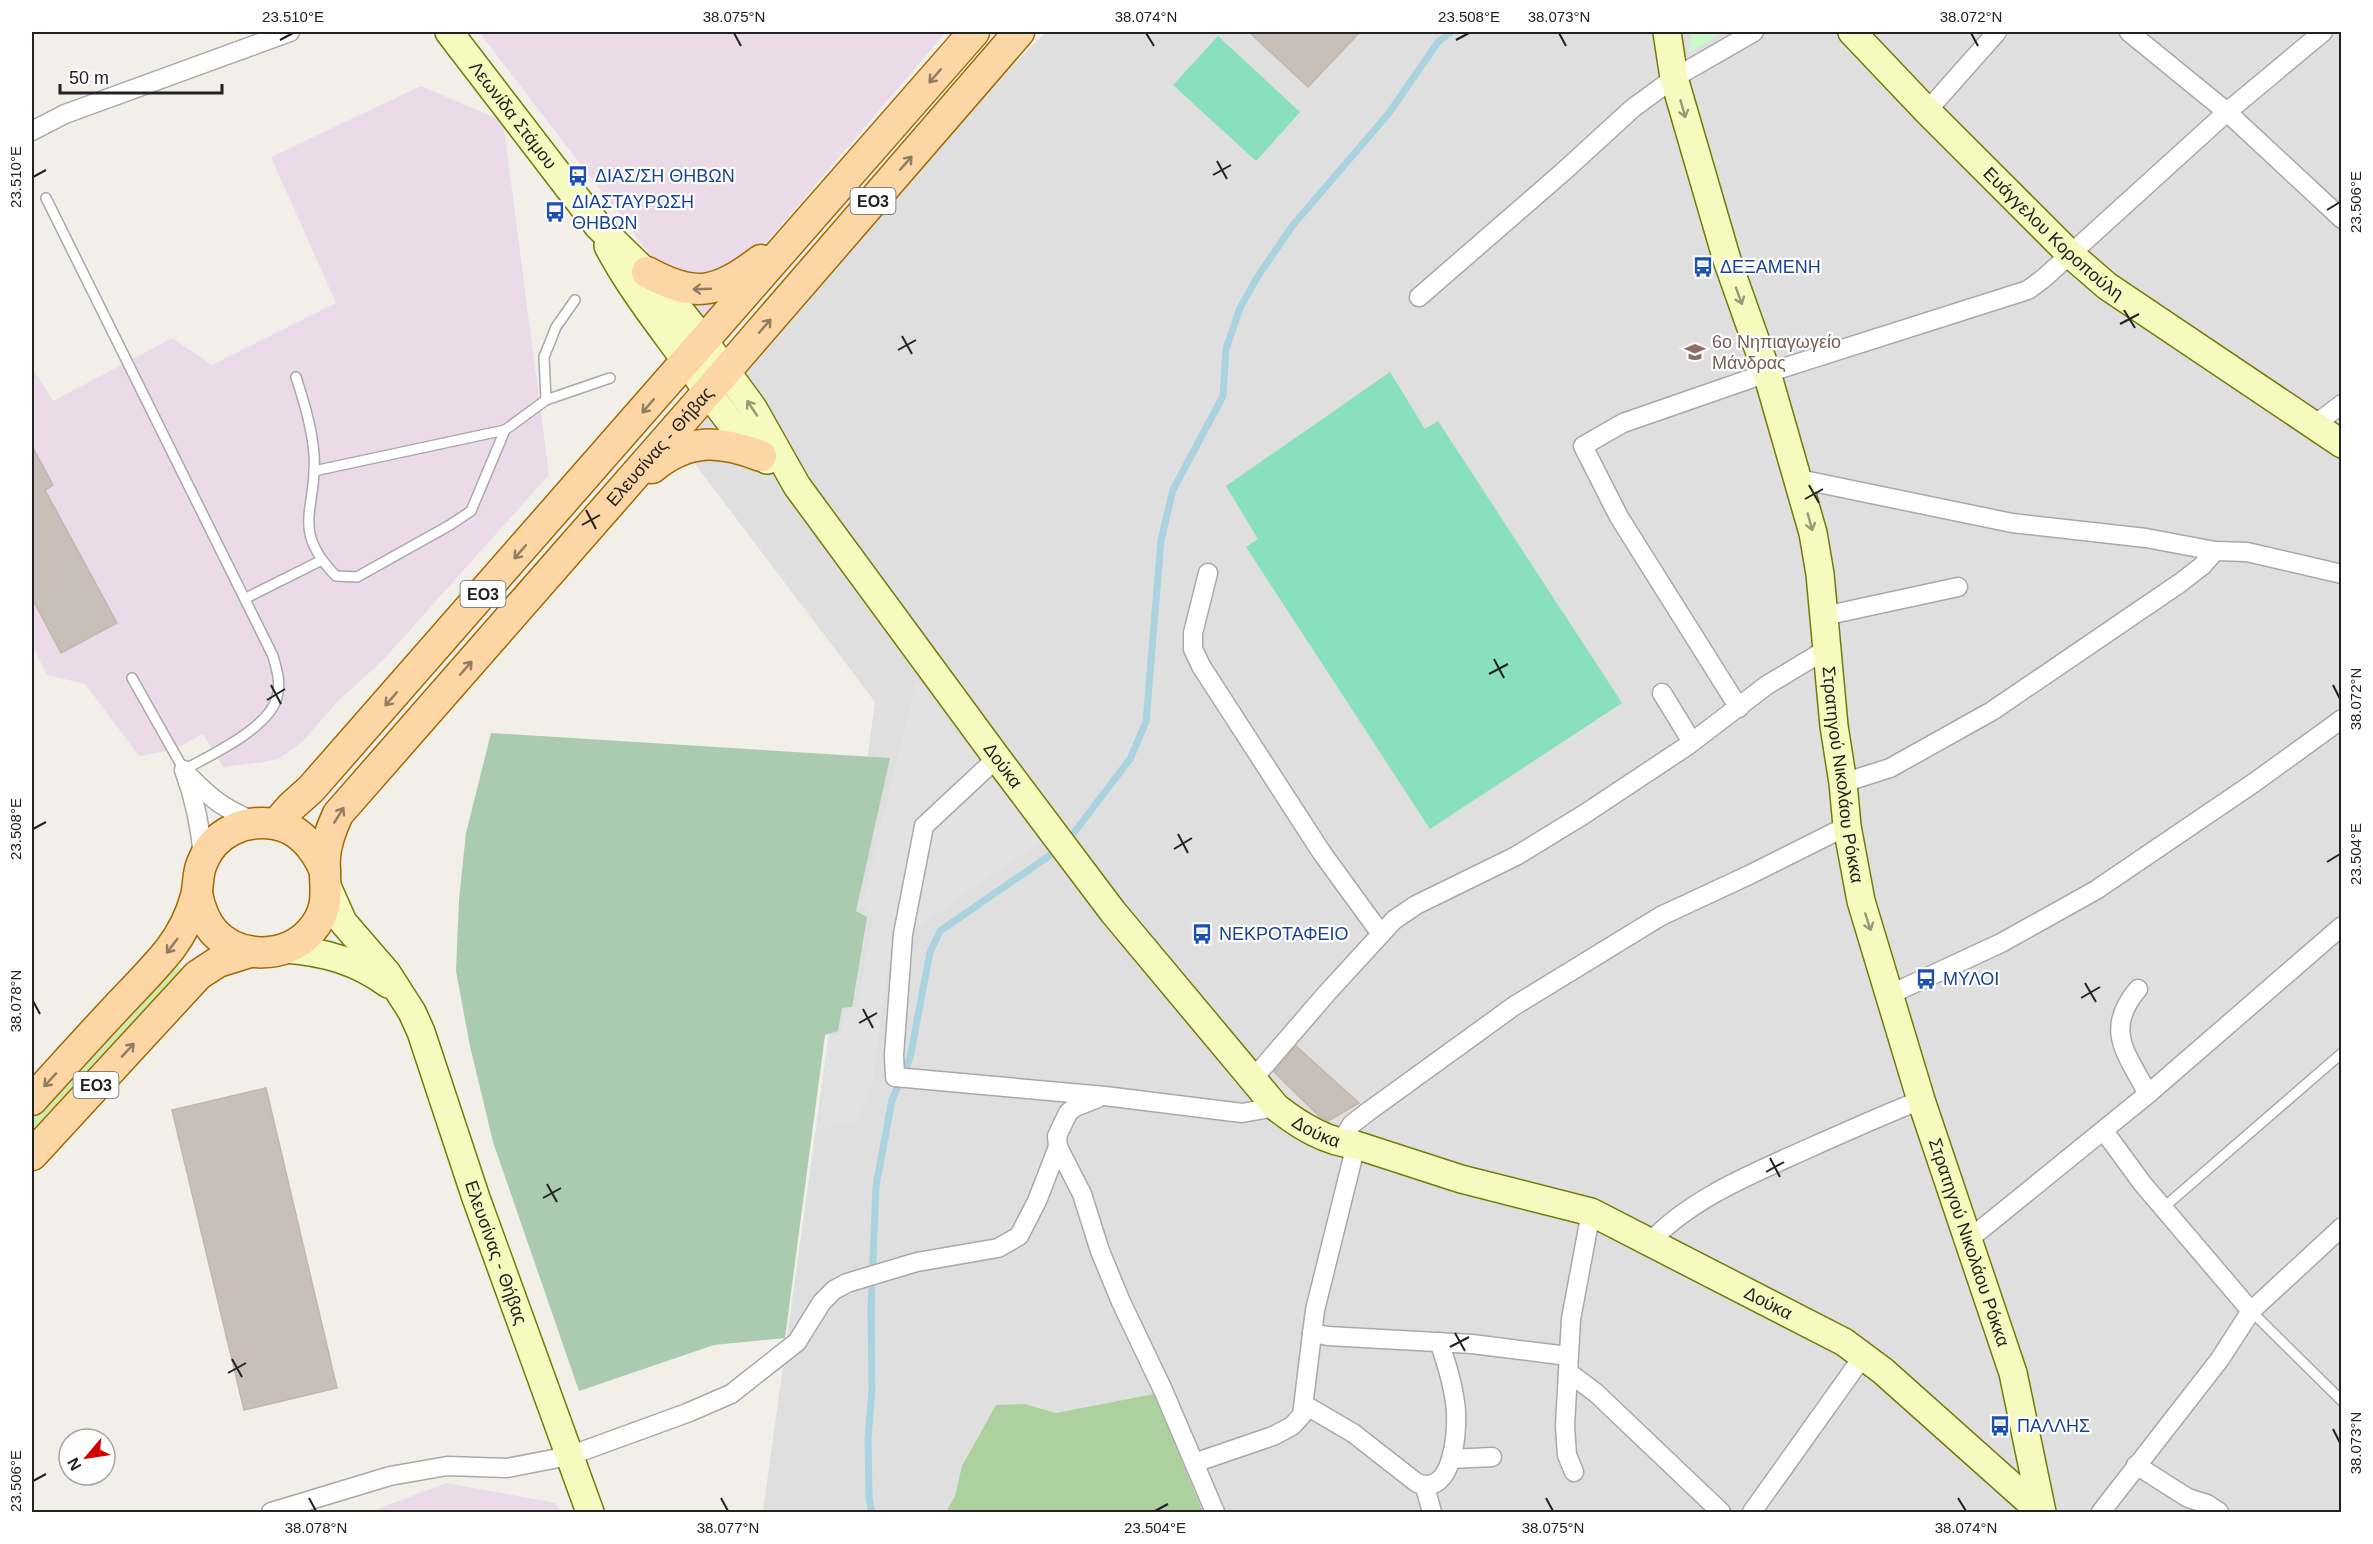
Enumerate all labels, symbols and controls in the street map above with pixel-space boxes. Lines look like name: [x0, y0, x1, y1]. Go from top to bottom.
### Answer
text: 23.510°E: [262, 8, 324, 25]
text: 38.075°N: [703, 8, 765, 25]
text: 38.074°N: [1115, 8, 1177, 25]
text: 23.508°E: [1438, 8, 1500, 25]
text: 38.073°N: [1528, 8, 1590, 25]
text: 38.072°N: [1940, 8, 2002, 25]
scale bar: [60, 57, 222, 95]
street label: Λεωνίδα Στάμου: [465, 57, 561, 173]
text: 50 m: [69, 68, 109, 88]
one-way arrow: [928, 68, 942, 83]
one-way arrow: [1678, 99, 1689, 118]
text: 23.510°E: [7, 146, 24, 208]
one-way arrow: [899, 156, 913, 171]
street label: Ευάγγελου Κοροπούλη: [1979, 163, 2127, 304]
bus stop icon: ΔΙΑΣ/ΣΗ ΘΗΒΩΝ: [566, 164, 590, 188]
place label: ΔΙΑΣ/ΣΗ ΘΗΒΩΝ: [595, 166, 735, 186]
text: 23.506°E: [2347, 171, 2364, 233]
road number: ΕΟ3: [850, 188, 896, 214]
place label: ΔΙΑΣΤΑΥΡΩΣΗ ΘΗΒΩΝ: [572, 192, 694, 233]
bus stop icon: ΔΙΑΣΤΑΥΡΩΣΗ ΘΗΒΩΝ: [543, 200, 567, 224]
bus stop icon: ΔΕΞΑΜΕΝΗ: [1691, 255, 1715, 279]
place label: ΔΕΞΑΜΕΝΗ: [1720, 257, 1821, 277]
one-way arrow: [692, 283, 712, 294]
one-way arrow: [1735, 286, 1746, 305]
one-way arrow: [758, 319, 772, 334]
place label: 6ο Νηπιαγωγείο Μάνδρας: [1712, 332, 1841, 373]
school or university icon: 6ο Νηπιαγωγείο Μάνδρας: [1683, 340, 1707, 364]
street label: Ελευσίνας - Θήβας: [602, 383, 718, 510]
one-way arrow: [641, 398, 655, 413]
one-way arrow: [746, 400, 758, 416]
one-way arrow: [1805, 512, 1816, 531]
one-way arrow: [513, 544, 527, 559]
road number: ΕΟ3: [460, 581, 506, 607]
one-way arrow: [459, 660, 473, 675]
street label: Στρατηγού Νικολάου Ρόκκα: [1819, 665, 1867, 885]
text: 38.072°N: [2347, 668, 2364, 730]
one-way arrow: [384, 691, 398, 706]
street label: Δούκα: [979, 739, 1026, 792]
text: 23.508°E: [7, 798, 24, 860]
one-way arrow: [333, 807, 345, 824]
text: 23.504°E: [2347, 823, 2364, 885]
one-way arrow: [1863, 912, 1874, 931]
bus stop icon: ΝΕΚΡΟΤΑΦΕΙΟ: [1190, 922, 1214, 946]
place label: ΝΕΚΡΟΤΑΦΕΙΟ: [1219, 924, 1349, 944]
one-way arrow: [165, 938, 178, 954]
bus stop icon: ΜΥΛΟΙ: [1914, 967, 1938, 991]
place label: ΜΥΛΟΙ: [1943, 969, 1999, 989]
text: 38.078°N: [7, 970, 24, 1032]
one-way arrow: [121, 1042, 135, 1057]
road number: ΕΟ3: [74, 1072, 118, 1098]
one-way arrow: [42, 1073, 57, 1088]
street label: Δούκα: [1288, 1112, 1342, 1152]
street label: Στρατηγού Νικολάου Ρόκκα: [1925, 1136, 2013, 1349]
street label: Ελευσίνας - Θήβας: [461, 1178, 531, 1328]
street label: Δούκα: [1741, 1282, 1796, 1324]
text: 38.073°N: [2347, 1412, 2364, 1474]
bus stop icon: ΠΑΛΛΗΣ: [1988, 1414, 2012, 1438]
place label: ΠΑΛΛΗΣ: [2017, 1416, 2090, 1436]
north arrow: [57, 1427, 117, 1487]
text: 23.506°E: [7, 1450, 24, 1512]
text: N: [64, 1455, 85, 1473]
text: 38.078°N: [285, 1519, 347, 1536]
text: 38.077°N: [697, 1519, 759, 1536]
text: 23.504°E: [1124, 1519, 1186, 1536]
text: 38.075°N: [1522, 1519, 1584, 1536]
text: 38.074°N: [1935, 1519, 1997, 1536]

